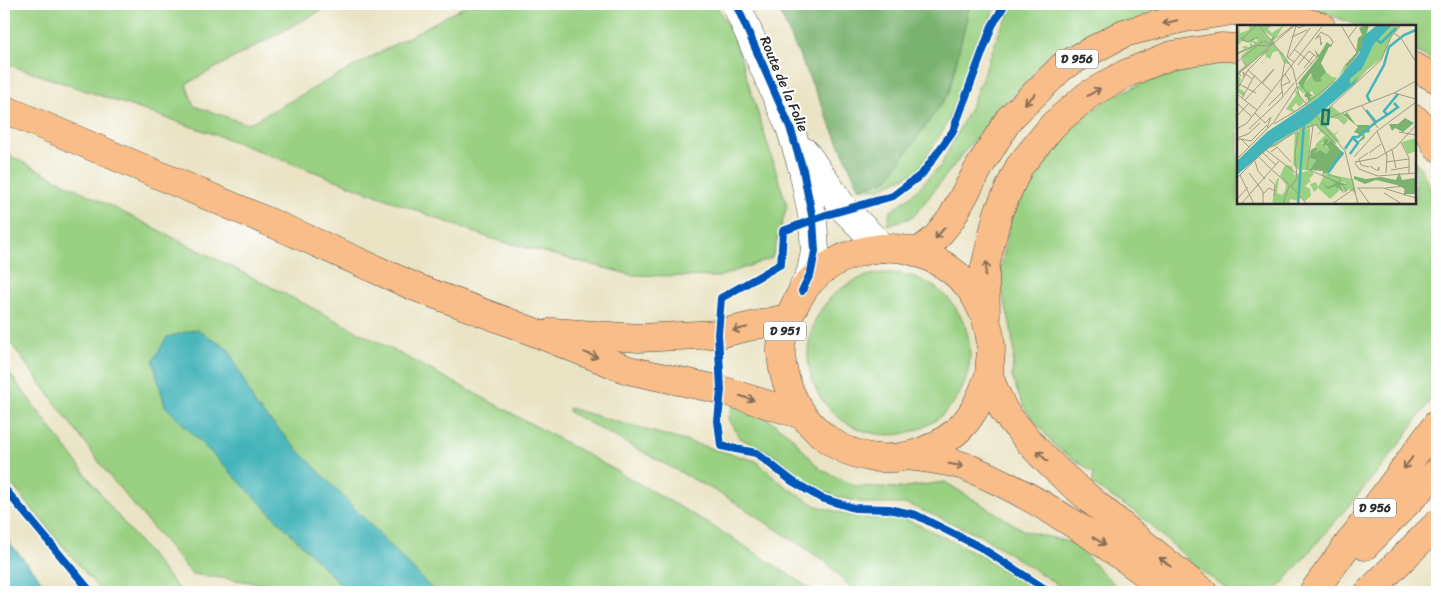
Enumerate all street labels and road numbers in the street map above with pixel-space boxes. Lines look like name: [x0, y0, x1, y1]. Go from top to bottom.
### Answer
street label: Route de la Folie: [753, 32, 815, 136]
road number: D 956: [1056, 50, 1098, 68]
road number: D 951: [764, 322, 806, 341]
road number: D 956: [1354, 498, 1396, 518]

